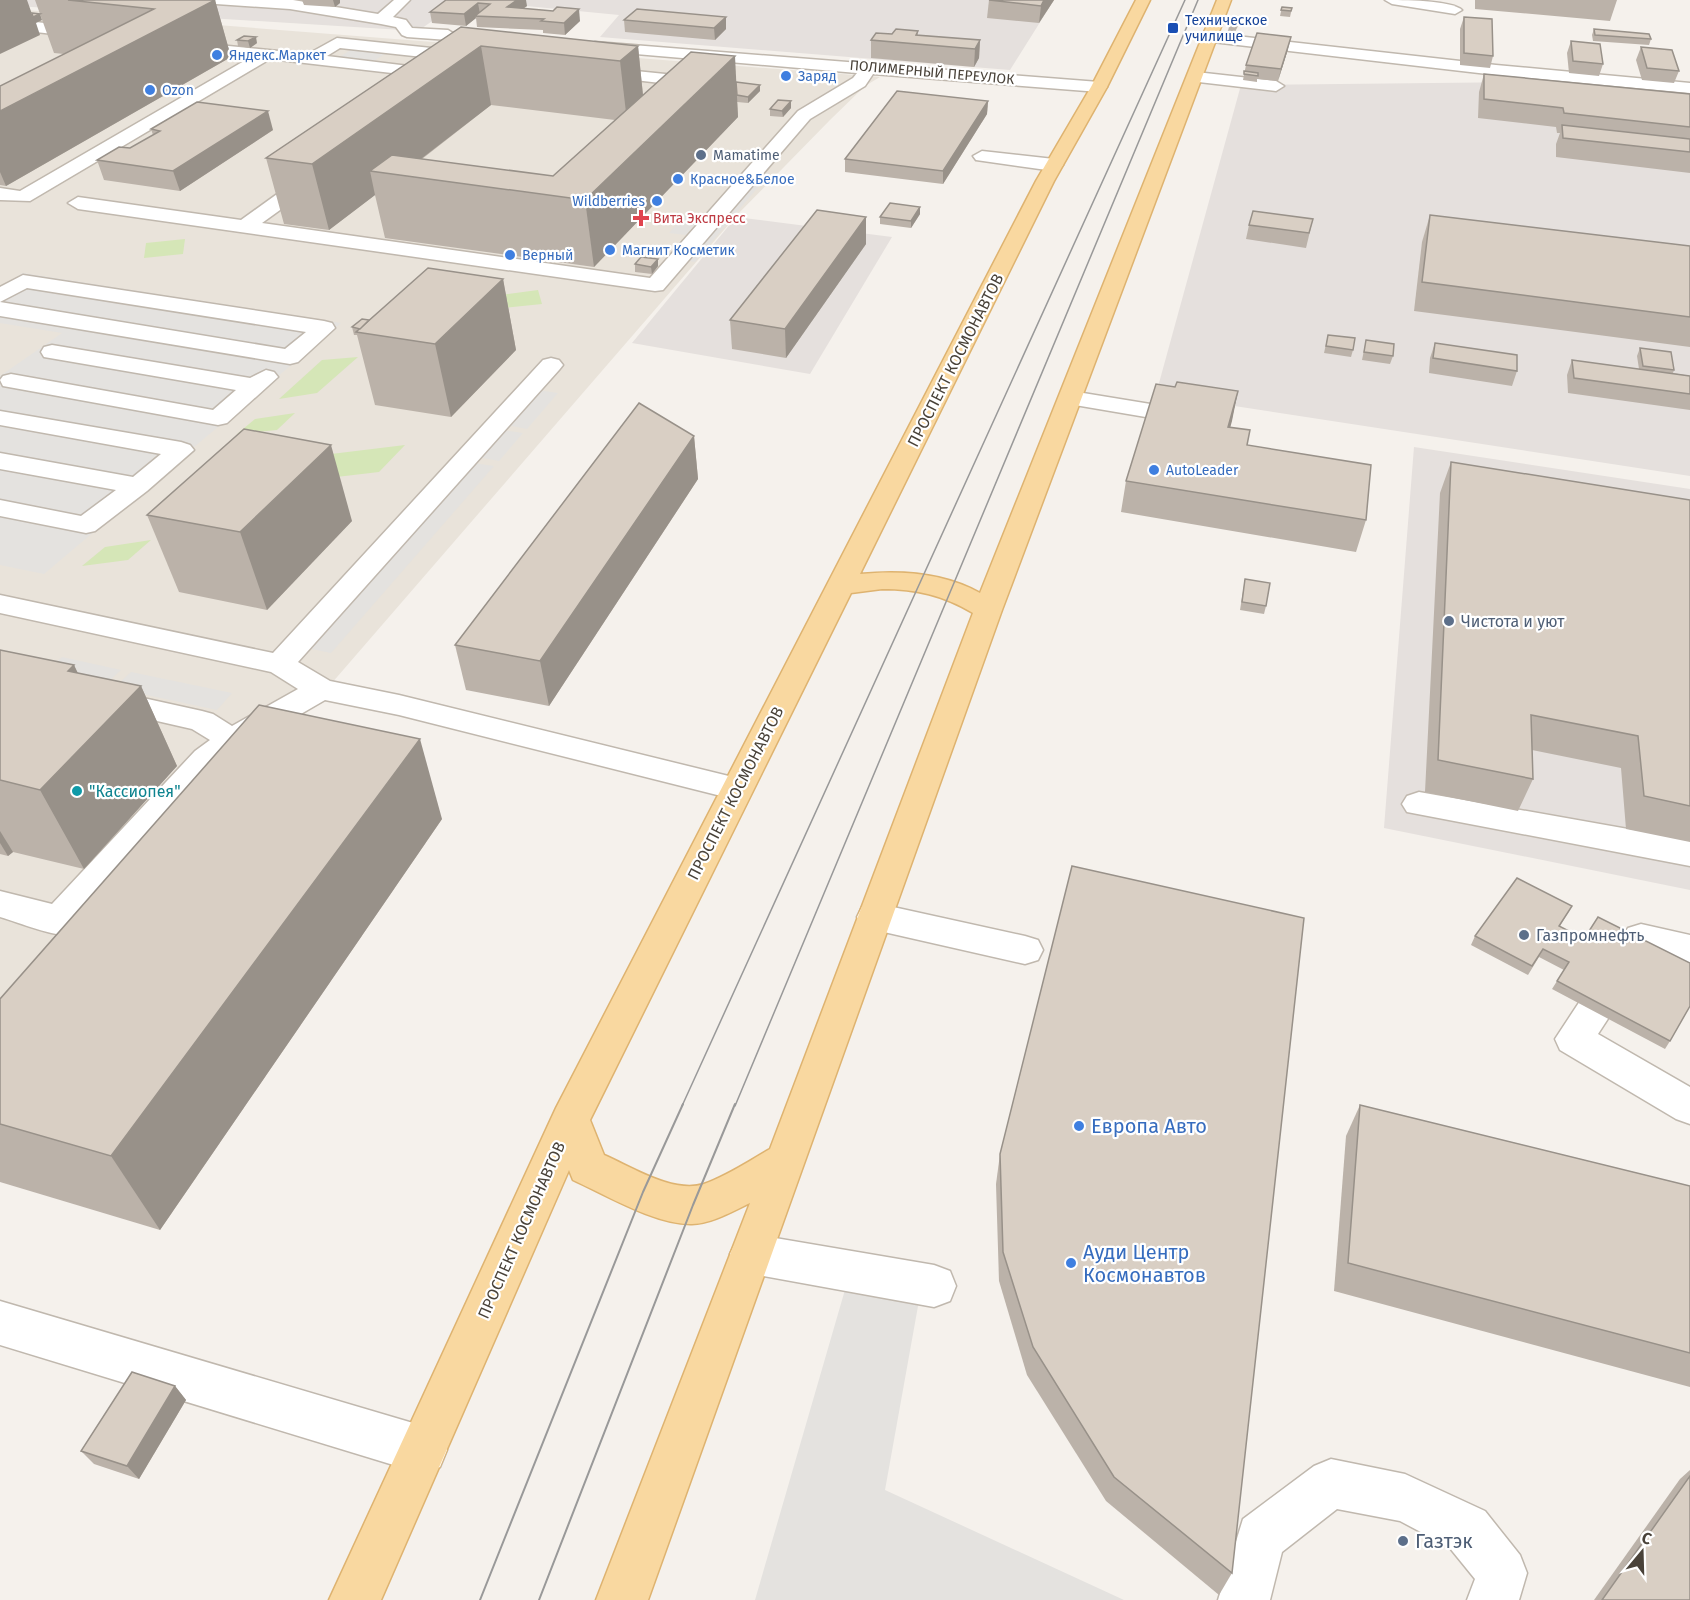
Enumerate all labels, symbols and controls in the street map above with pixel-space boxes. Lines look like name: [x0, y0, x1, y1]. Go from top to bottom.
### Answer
place label: Техническое училище: [1185, 12, 1267, 45]
marker: Техническое училище: [1166, 21, 1180, 35]
place label: Яндекс.Маркет: [229, 47, 327, 64]
marker: Яндекс.Маркет: [210, 48, 224, 62]
street label: ПОЛИМЕРНЫЙ ПЕРЕУЛОК: [849, 57, 1016, 88]
place label: Заряд: [798, 68, 837, 85]
marker: Заряд: [779, 69, 793, 83]
place label: Ozon: [162, 82, 194, 99]
marker: Ozon: [143, 83, 157, 97]
place label: Mamatime: [713, 147, 780, 164]
marker: Mamatime: [694, 148, 708, 162]
place label: Красное&Белое: [690, 171, 795, 188]
marker: Красное&Белое: [671, 172, 685, 186]
place label: Wildberries: [572, 193, 645, 210]
marker: Wildberries: [650, 194, 664, 208]
place label: Вита Экспресс: [653, 210, 746, 227]
marker: Вита Экспресс: [634, 211, 648, 225]
place label: Магнит Косметик: [622, 242, 736, 259]
marker: Магнит Косметик: [603, 243, 617, 257]
place label: Верный: [522, 247, 573, 264]
marker: Верный: [503, 248, 517, 262]
street label: ПРОСПЕКТ КОСМОНАВТОВ: [903, 270, 1008, 450]
place label: AutoLeader: [1166, 462, 1239, 479]
marker: AutoLeader: [1147, 463, 1161, 477]
place label: Чистота и уют: [1461, 612, 1565, 631]
marker: Чистота и уют: [1442, 614, 1456, 628]
street label: ПРОСПЕКТ КОСМОНАВТОВ: [683, 703, 788, 883]
place label: "Кассиопея": [89, 782, 181, 801]
marker: "Кассиопея": [70, 784, 84, 798]
place label: Газпромнефть: [1536, 926, 1645, 945]
marker: Газпромнефть: [1517, 928, 1531, 942]
place label: Европа Авто: [1091, 1114, 1207, 1138]
marker: Европа Авто: [1072, 1119, 1086, 1133]
street label: ПРОСПЕКТ КОСМОНАВТОВ: [474, 1138, 569, 1322]
place label: Ауди Центр Космонавтов: [1083, 1240, 1206, 1287]
marker: Ауди Центр Космонавтов: [1064, 1256, 1078, 1270]
north arrow: [1612, 1522, 1672, 1582]
text: С: [1639, 1528, 1655, 1549]
place label: Газтэк: [1415, 1529, 1473, 1553]
marker: Газтэк: [1396, 1534, 1410, 1548]

